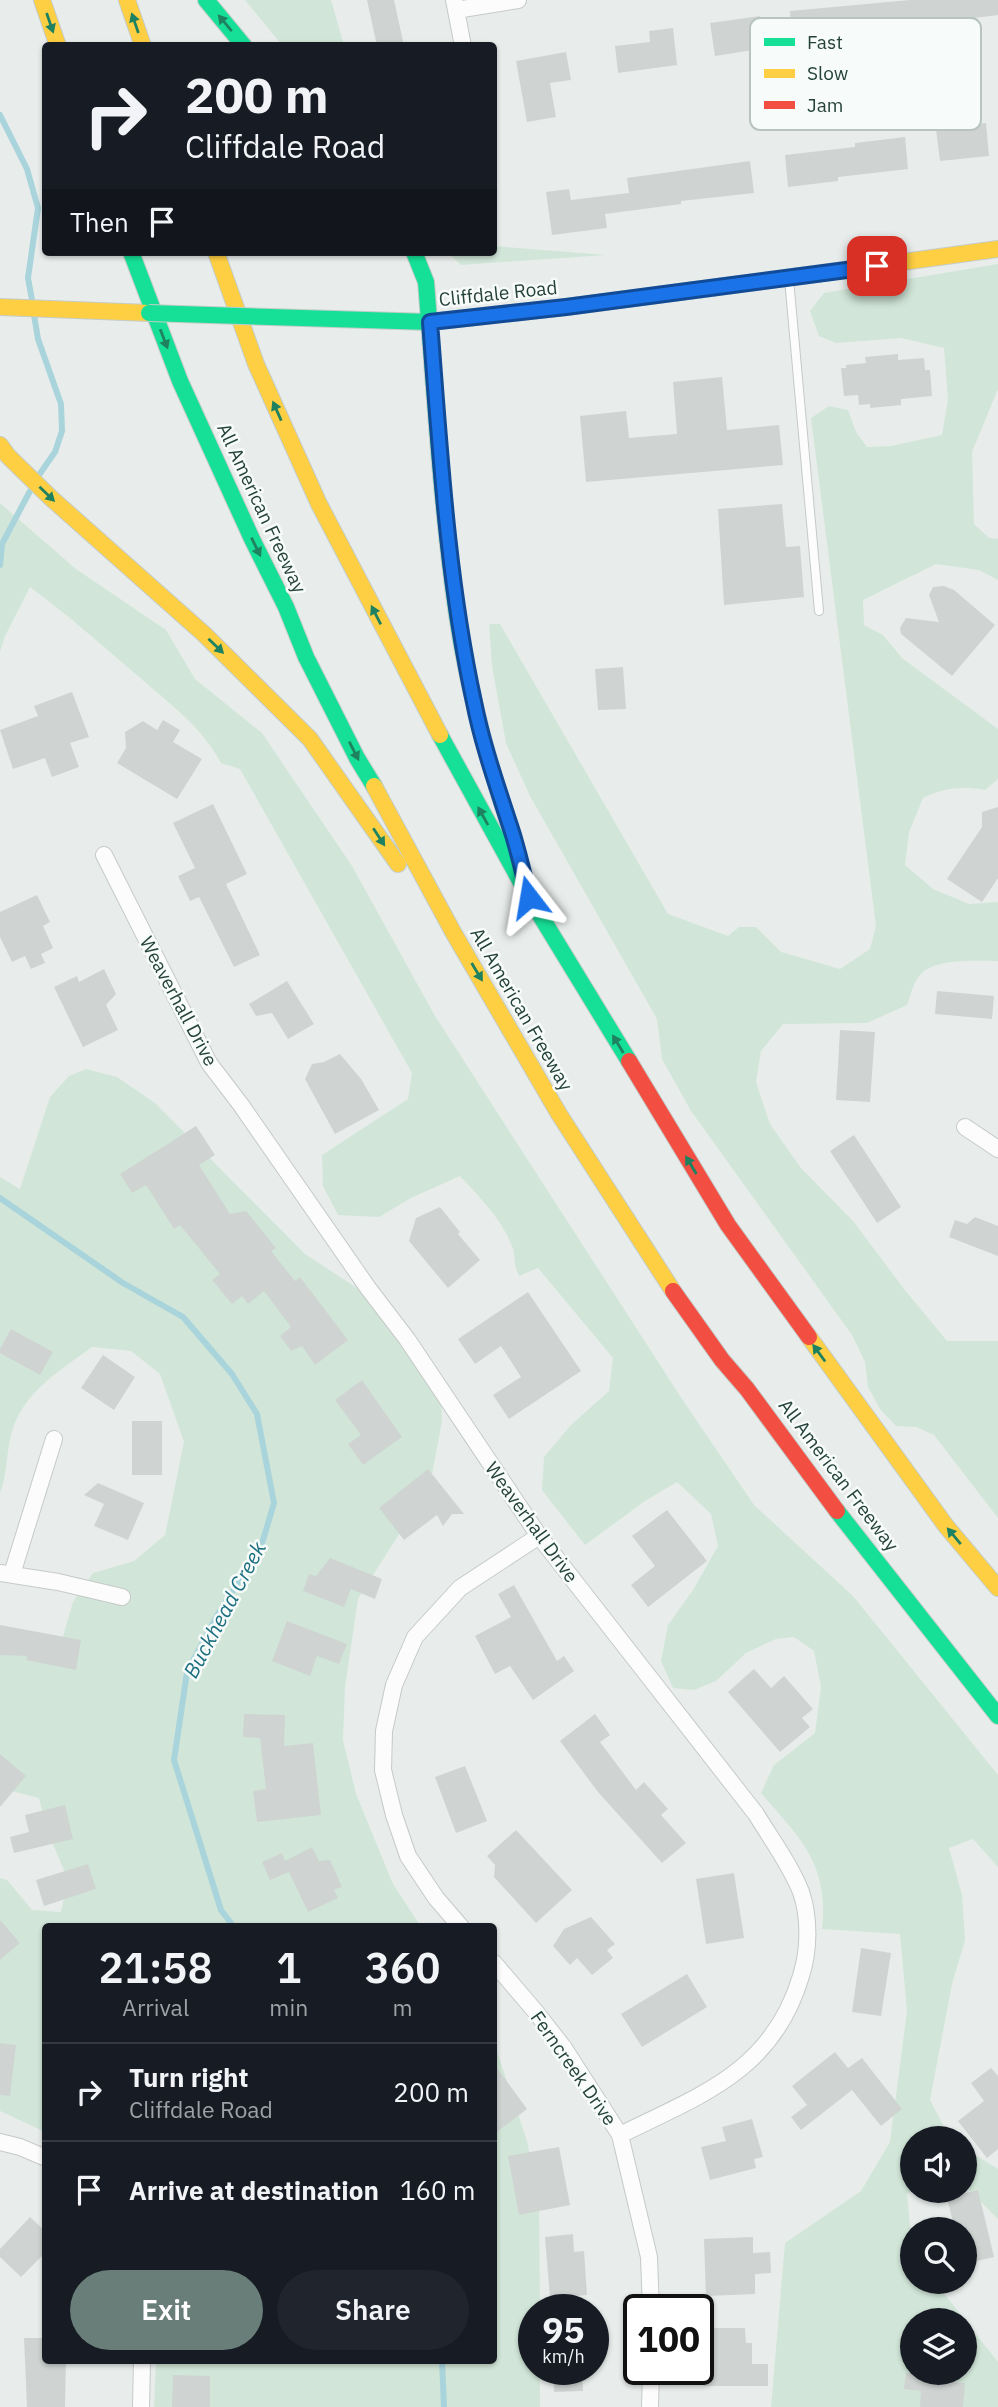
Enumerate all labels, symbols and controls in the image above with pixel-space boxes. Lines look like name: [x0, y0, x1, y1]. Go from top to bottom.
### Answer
one-way arrow: [45, 12, 56, 33]
one-way arrow: [129, 12, 140, 33]
one-way arrow: [217, 14, 232, 32]
legend: [750, 18, 981, 130]
text: Fast: [807, 30, 843, 54]
text: Slow: [807, 61, 848, 85]
text: 200 m: [185, 63, 329, 126]
icon: right: [70, 70, 161, 161]
text: Jam: [807, 93, 843, 117]
text: Cliffdale Road: [185, 125, 385, 167]
icon: arrive: [143, 203, 181, 241]
text: Then: [70, 205, 129, 239]
pin: [847, 236, 907, 296]
icon: arrive: [858, 247, 896, 285]
street label: Cliffdale Road: [438, 275, 558, 311]
one-way arrow: [158, 328, 169, 349]
one-way arrow: [271, 401, 283, 421]
street label: All American Freeway: [212, 419, 312, 597]
one-way arrow: [38, 486, 55, 502]
one-way arrow: [250, 537, 261, 557]
one-way arrow: [371, 605, 382, 625]
one-way arrow: [208, 638, 225, 655]
one-way arrow: [348, 742, 360, 762]
one-way arrow: [477, 807, 489, 826]
one-way arrow: [373, 827, 386, 847]
position arrow: [492, 860, 566, 934]
street label: All American Freeway: [465, 923, 579, 1095]
street label: Weaverhall Drive: [135, 932, 223, 1070]
one-way arrow: [470, 962, 483, 981]
one-way arrow: [611, 1035, 624, 1054]
one-way arrow: [685, 1155, 698, 1174]
one-way arrow: [812, 1344, 826, 1362]
street label: All American Freeway: [774, 1394, 904, 1556]
street label: Weaverhall Drive: [480, 1457, 584, 1587]
one-way arrow: [946, 1527, 962, 1545]
water label: Buckhead Creek: [176, 1536, 272, 1683]
text: 21:58: [99, 1940, 213, 1995]
text: 1: [276, 1940, 301, 1995]
text: 360: [365, 1940, 440, 1995]
text: Arrival: [122, 1992, 189, 2022]
text: min: [269, 1992, 308, 2022]
text: m: [393, 1992, 413, 2022]
street label: Ferncreek Drive: [526, 2006, 622, 2130]
text: Turn right: [129, 2060, 248, 2094]
icon: right: [70, 2073, 108, 2111]
text: 200 m: [393, 2075, 469, 2109]
text: Cliffdale Road: [129, 2094, 273, 2124]
map controls: [900, 2126, 977, 2385]
button: sound: [900, 2126, 977, 2203]
icon: arrive: [70, 2171, 108, 2209]
text: Arrive at destination: [129, 2173, 379, 2207]
text: 160 m: [400, 2173, 476, 2207]
button: search: [900, 2217, 977, 2294]
button: Exit: [70, 2270, 263, 2350]
button: Share: [277, 2270, 469, 2350]
speed limit sign: 100: [623, 2294, 714, 2385]
text: 95: [542, 2307, 585, 2353]
button: layers: [900, 2308, 977, 2385]
text: km/h: [542, 2345, 585, 2368]

